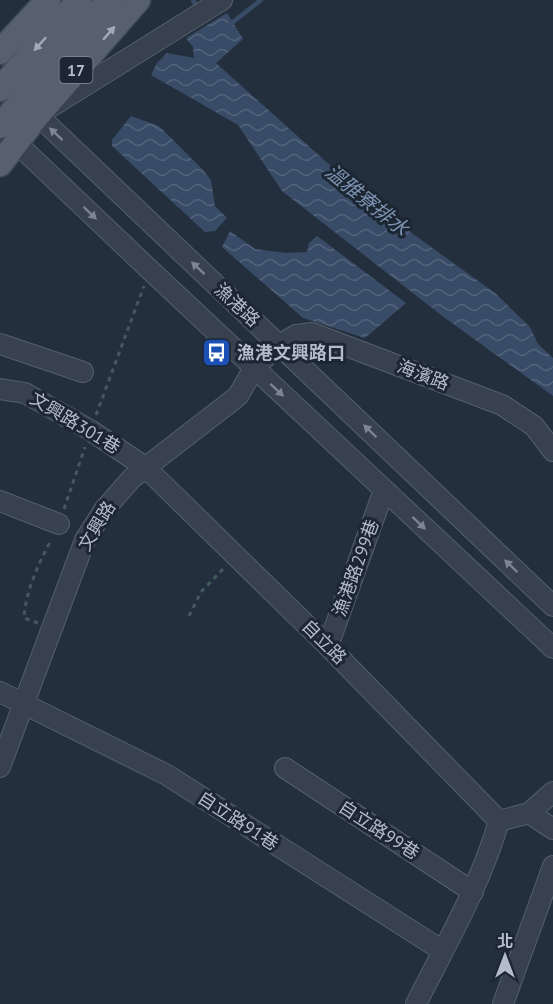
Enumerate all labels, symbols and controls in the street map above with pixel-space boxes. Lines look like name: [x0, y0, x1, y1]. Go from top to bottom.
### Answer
one-way arrow: [102, 25, 115, 41]
one-way arrow: [34, 36, 47, 51]
road number: 17: [60, 57, 92, 83]
one-way arrow: [49, 128, 64, 141]
water label: 溫雅寮排水: [320, 158, 415, 242]
one-way arrow: [82, 205, 96, 219]
one-way arrow: [190, 261, 205, 275]
street label: 漁港路: [210, 278, 265, 331]
bus stop icon: 漁港文興路口: [200, 337, 232, 369]
place label: 漁港文興路口: [237, 341, 345, 364]
street label: 海濱路: [394, 354, 453, 395]
one-way arrow: [270, 382, 284, 396]
street label: 文興路301巷: [26, 387, 125, 459]
one-way arrow: [362, 424, 377, 438]
street label: 文興路: [73, 497, 120, 555]
street label: 漁港路299巷: [327, 516, 384, 619]
one-way arrow: [412, 516, 427, 530]
one-way arrow: [504, 559, 518, 573]
street label: 自立路: [297, 614, 352, 669]
street label: 自立路91巷: [194, 786, 283, 855]
street label: 自立路99巷: [335, 795, 424, 864]
north arrow: [475, 926, 535, 986]
text: 北: [497, 931, 513, 951]

